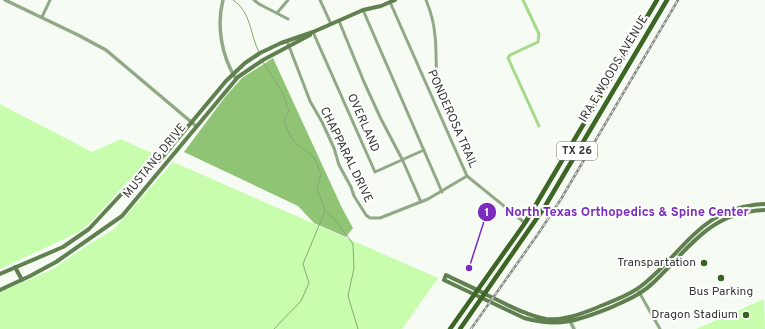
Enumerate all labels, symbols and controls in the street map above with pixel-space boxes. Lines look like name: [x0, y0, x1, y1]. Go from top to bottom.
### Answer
street label: IRA E WOODS AVENUE: [576, 12, 652, 126]
street label: PONDEROSA TRAIL: [423, 67, 481, 171]
street label: OVERLAND: [343, 91, 383, 155]
street label: CHAPPARAL DRIVE: [316, 104, 376, 206]
street label: MUSTANG DRIVE: [120, 120, 190, 202]
road number: TX 26: [557, 142, 597, 160]
callout: North Texas Orthopedics & Spine Center: [477, 199, 757, 224]
text: 1: [485, 205, 489, 221]
text: North Texas Orthopedics & Spine Center: [505, 205, 750, 221]
place label: Transpartation: [617, 255, 696, 271]
marker: Transpartation: [699, 258, 709, 268]
marker: Bus Parking: [716, 273, 726, 283]
place label: Bus Parking: [689, 284, 753, 300]
place label: Dragon Stadium: [651, 307, 738, 323]
marker: Dragon Stadium: [741, 310, 751, 320]

